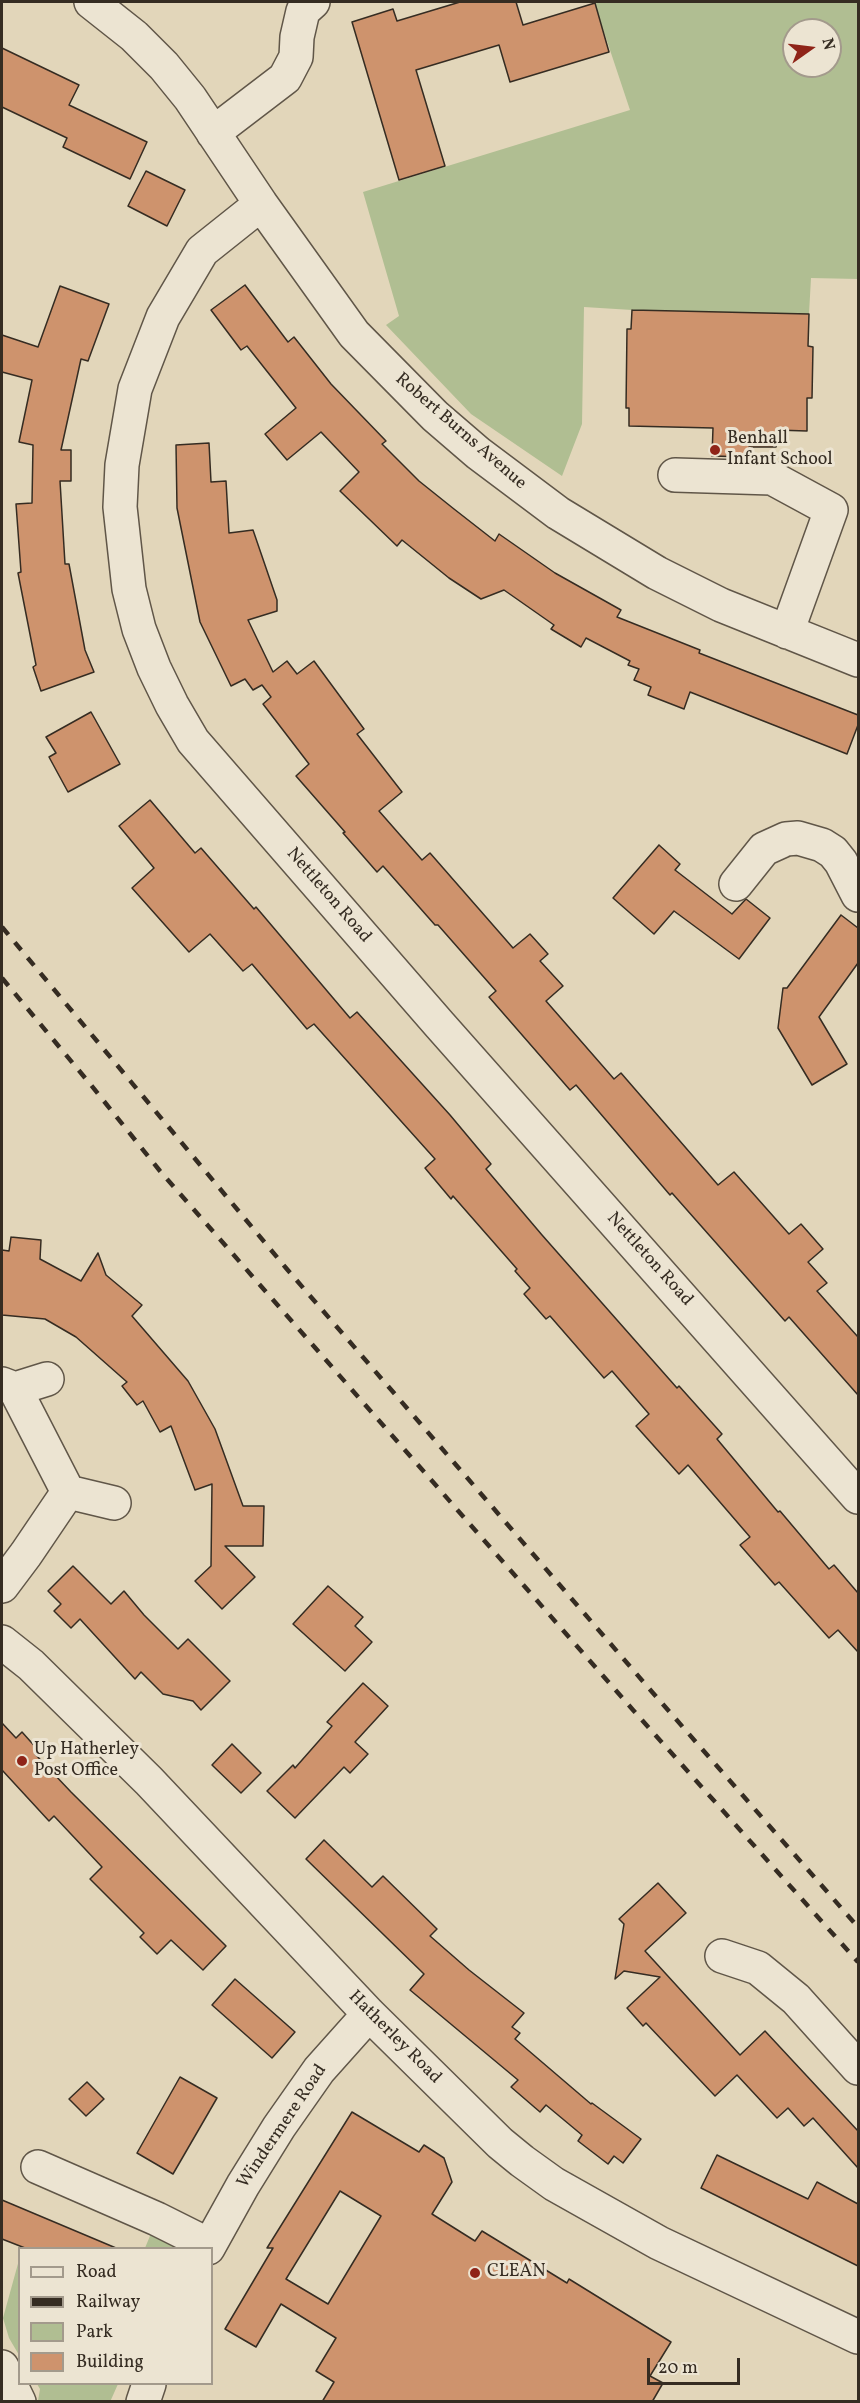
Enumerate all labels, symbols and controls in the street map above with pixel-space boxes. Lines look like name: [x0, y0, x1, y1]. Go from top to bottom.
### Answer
north arrow: [782, 18, 842, 78]
text: N: [815, 36, 840, 52]
street label: Robert Burns Avenue: [390, 369, 530, 495]
place label: Benhall Infant School: [727, 429, 833, 472]
marker: Benhall Infant School: [708, 443, 722, 457]
street label: Nettleton Road: [281, 844, 375, 948]
street label: Nettleton Road: [601, 1209, 697, 1311]
place label: Up Hatherley Post Office: [34, 1740, 139, 1782]
marker: Up Hatherley Post Office: [15, 1754, 29, 1768]
street label: Hatherley Road: [343, 1987, 445, 2089]
street label: Windermere Road: [234, 2061, 332, 2193]
legend: [18, 2247, 213, 2385]
text: Road: [76, 2260, 117, 2285]
place label: CLEAN: [487, 2262, 545, 2284]
marker: CLEAN: [468, 2266, 482, 2280]
text: Railway: [76, 2290, 140, 2315]
text: Park: [76, 2320, 113, 2345]
scale bar: [650, 2346, 743, 2384]
text: Building: [76, 2350, 144, 2375]
text: 20 m: [658, 2356, 698, 2381]

